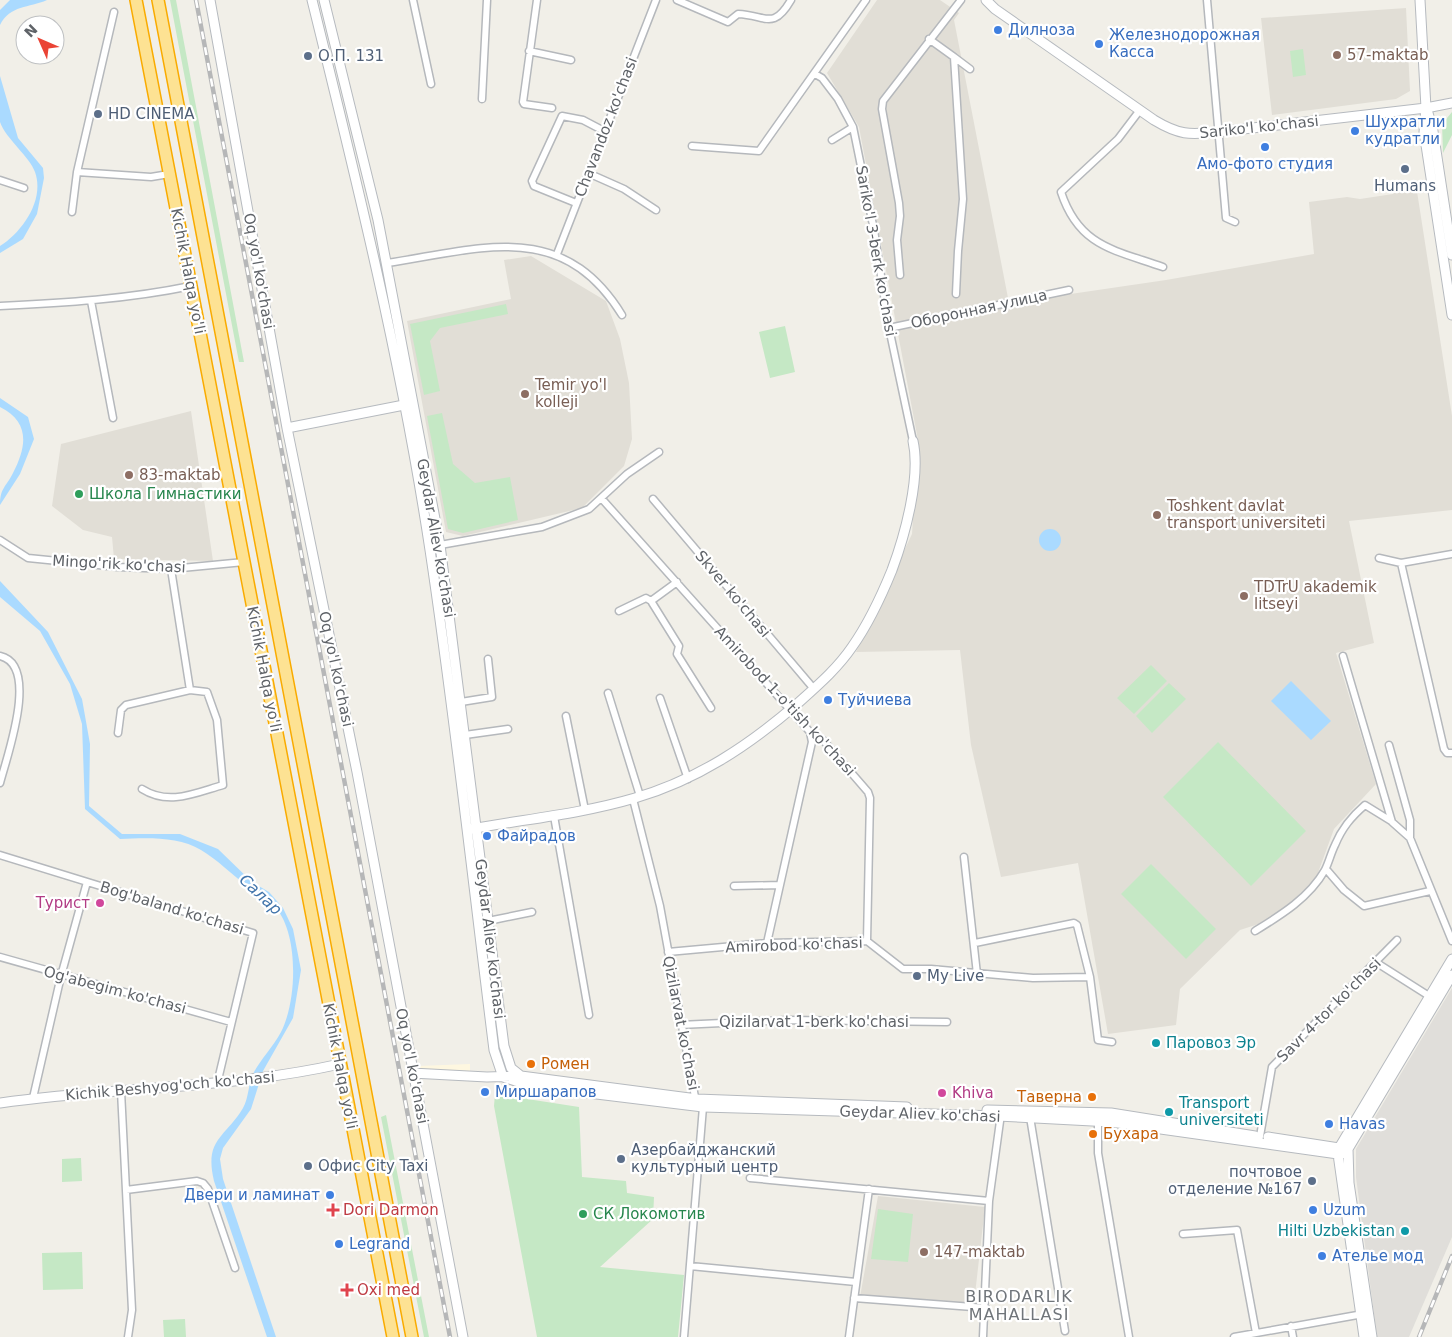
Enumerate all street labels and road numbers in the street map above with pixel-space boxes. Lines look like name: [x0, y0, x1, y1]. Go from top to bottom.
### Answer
street label: Chavandoz ko'chasi: [571, 54, 641, 200]
street label: Sariko'l ko'chasi: [1198, 112, 1320, 142]
street label: Sariko'l 3-berk ko'chasi: [852, 164, 900, 338]
street label: Kichik Halqa yo'li: [167, 206, 209, 336]
street label: Oq yo'l ko'chasi: [240, 212, 278, 330]
street label: Оборонная улица: [909, 286, 1049, 332]
street label: Geydar Aliev ko'chasi: [413, 457, 459, 619]
street label: Skver ko'chasi: [692, 547, 774, 641]
street label: Mingo'rik ko'chasi: [52, 552, 186, 576]
street label: Kichik Halqa yo'li: [243, 604, 285, 734]
street label: Oq yo'l ko'chasi: [315, 610, 357, 728]
street label: Amirobod 1-o'tish ko'chasi: [711, 622, 859, 780]
street label: Geydar Aliev ko'chasi: [471, 858, 509, 1020]
street label: Bog'baland ko'chasi: [98, 878, 246, 938]
street label: Amirobod ko'chasi: [725, 934, 863, 956]
street label: Qizilarvat ko'chasi: [659, 954, 703, 1092]
street label: Savr 4-tor ko'chasi: [1273, 954, 1385, 1066]
street label: Og'abegim ko'chasi: [42, 962, 188, 1018]
street label: Kichik Halqa yo'li: [319, 1001, 361, 1131]
street label: Oq yo'l ko'chasi: [392, 1007, 432, 1125]
street label: Qizilarvat 1-berk ko'chasi: [719, 1013, 909, 1031]
street label: Kichik Beshyog'och ko'chasi: [65, 1068, 275, 1104]
street label: Geydar Aliev ko'chasi: [839, 1102, 1001, 1126]

